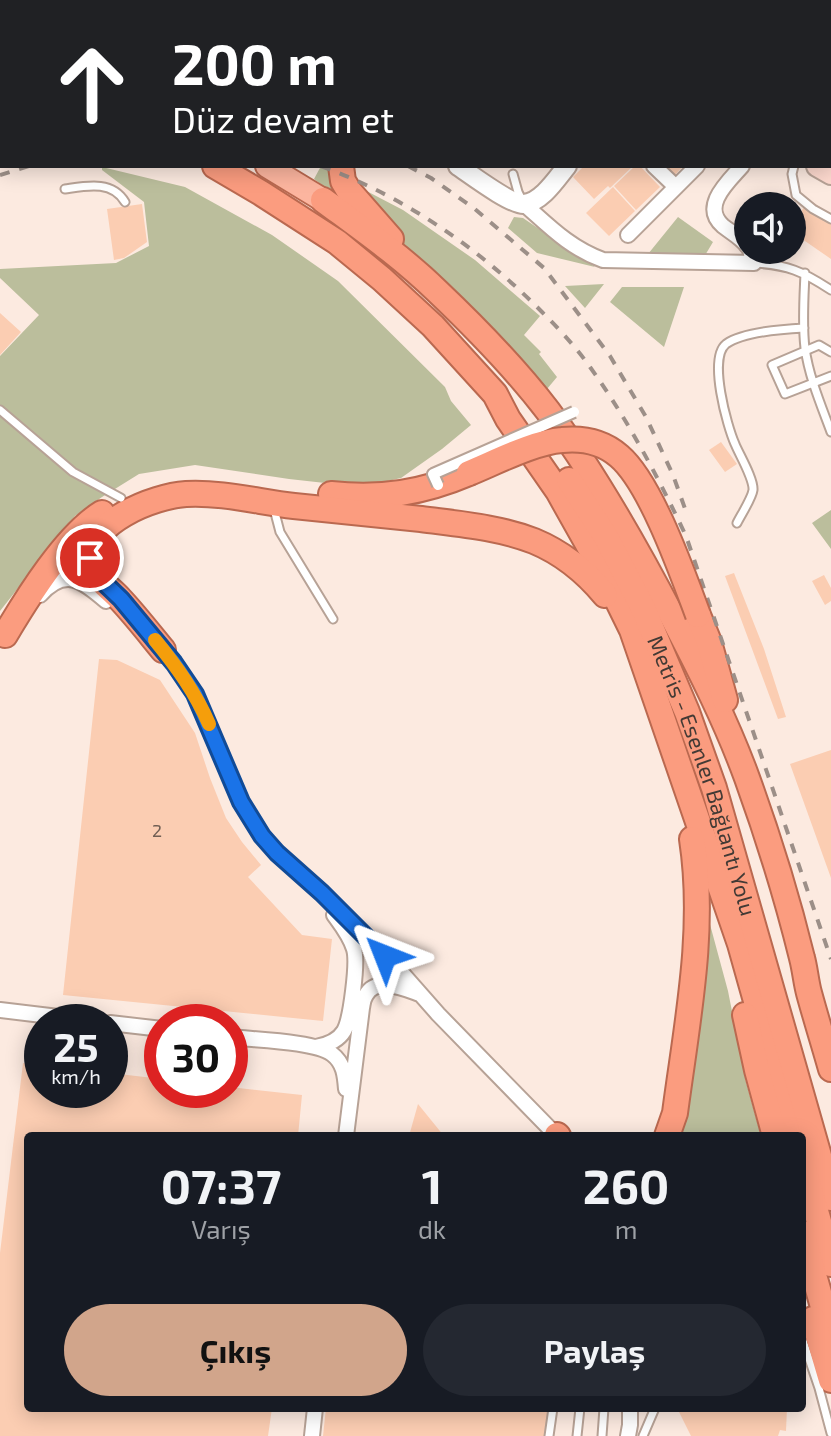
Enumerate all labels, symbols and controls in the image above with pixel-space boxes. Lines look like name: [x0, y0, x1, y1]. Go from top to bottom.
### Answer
text: 200 m: [172, 29, 337, 96]
icon: ahead: [40, 32, 144, 136]
text: Düz devam et: [172, 97, 394, 140]
map controls: [734, 192, 806, 264]
button: sound: [734, 192, 806, 264]
pin: [56, 524, 124, 592]
icon: arrive: [68, 536, 112, 580]
street label: Metris - Esenler Bağlantı Yolu: [643, 631, 763, 918]
house number: 2: [152, 819, 162, 841]
position arrow: [343, 914, 427, 998]
speed limit sign: 30: [144, 1004, 248, 1108]
text: 25: [53, 1022, 99, 1070]
text: km/h: [51, 1064, 101, 1088]
text: 07:37: [161, 1156, 281, 1214]
text: 1: [422, 1156, 442, 1214]
text: 260: [583, 1156, 669, 1214]
text: Varış: [191, 1213, 251, 1244]
text: dk: [418, 1213, 446, 1244]
text: m: [615, 1213, 637, 1244]
button: Çıkış: [64, 1304, 407, 1396]
button: Paylaş: [423, 1304, 766, 1396]

